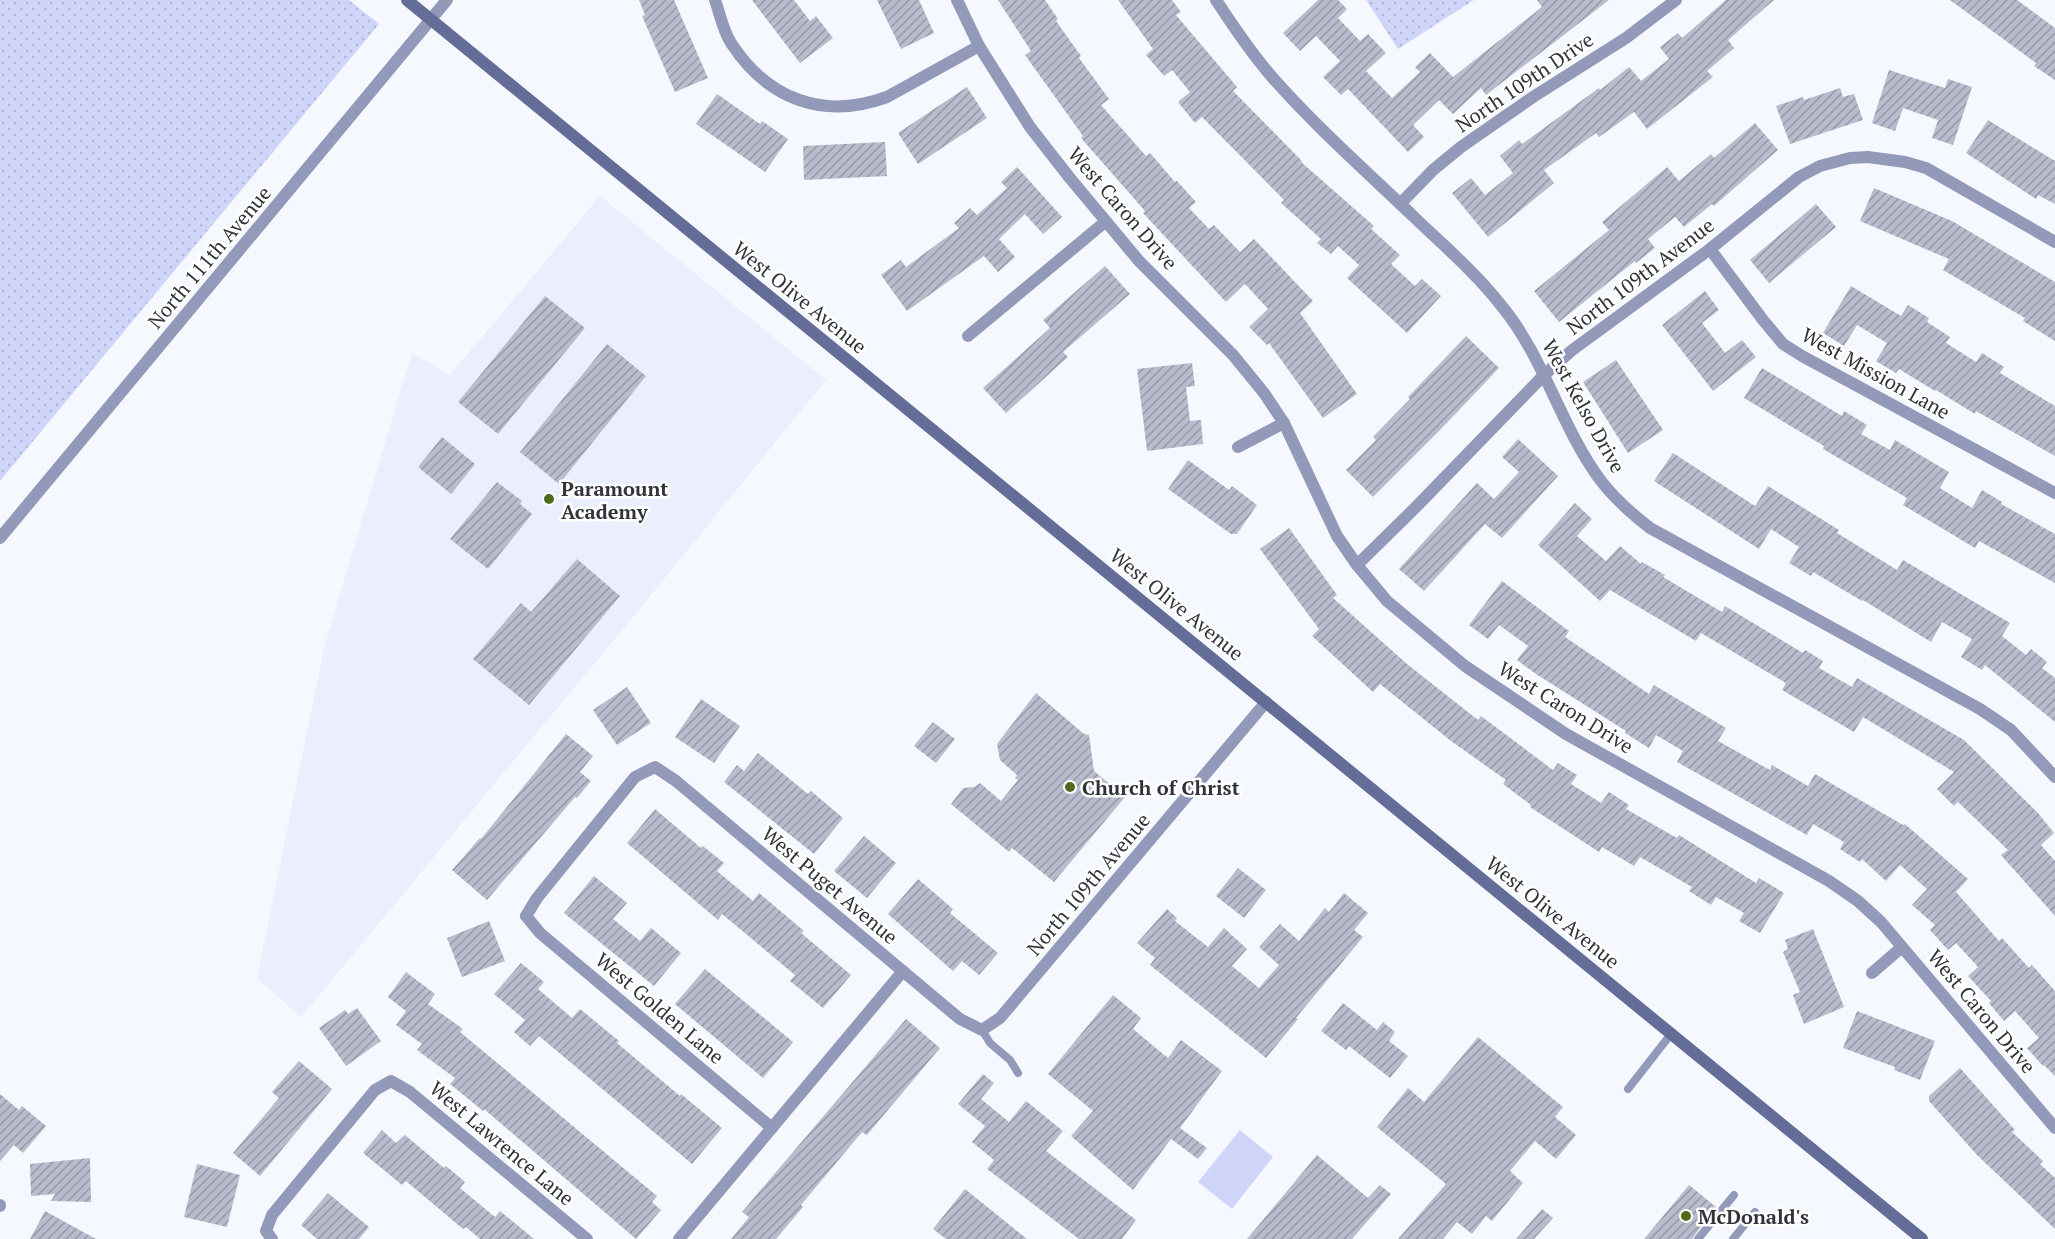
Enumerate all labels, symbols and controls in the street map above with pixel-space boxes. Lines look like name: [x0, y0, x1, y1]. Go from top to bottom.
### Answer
street label: North 109th Drive: [1450, 26, 1598, 138]
street label: West Caron Drive: [1062, 141, 1184, 275]
street label: North 111th Avenue: [141, 180, 277, 334]
street label: North 109th Avenue: [1561, 212, 1719, 340]
street label: West Olive Avenue: [727, 235, 873, 359]
street label: West Mission Lane: [1797, 321, 1955, 425]
street label: West Kelso Drive: [1536, 334, 1632, 478]
place label: Paramount Academy: [561, 475, 668, 525]
marker: Paramount Academy: [542, 492, 556, 506]
street label: West Olive Avenue: [1104, 542, 1250, 666]
street label: West Caron Drive: [1493, 655, 1639, 759]
place label: Church of Christ: [1082, 774, 1240, 801]
marker: Church of Christ: [1063, 780, 1077, 794]
street label: North 109th Avenue: [1020, 807, 1156, 961]
street label: West Puget Avenue: [756, 820, 904, 950]
street label: West Olive Avenue: [1480, 850, 1626, 974]
street label: West Caron Drive: [1922, 943, 2042, 1079]
street label: West Golden Lane: [590, 946, 730, 1070]
street label: West Lawrence Lane: [424, 1075, 580, 1211]
place label: McDonald's: [1698, 1203, 1809, 1230]
marker: McDonald's: [1679, 1209, 1693, 1223]

